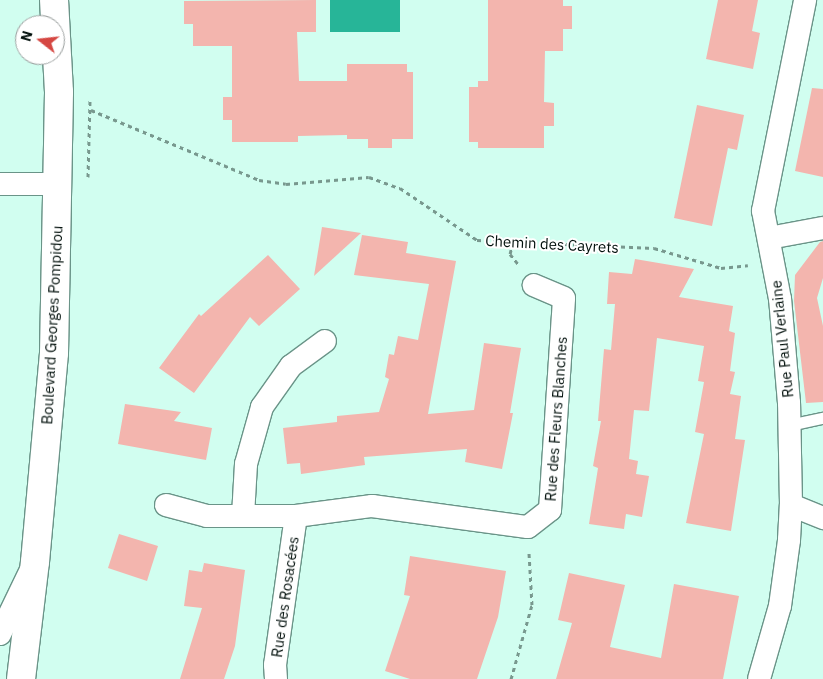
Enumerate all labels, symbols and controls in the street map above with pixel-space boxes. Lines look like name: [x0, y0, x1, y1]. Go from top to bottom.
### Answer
north arrow: [15, 15, 65, 65]
text: N: [16, 29, 37, 44]
street label: Boulevard Georges Pompidou: [38, 225, 66, 425]
street label: Chemin des Cayrets: [485, 232, 619, 256]
street label: Rue Paul Verlaine: [767, 279, 797, 399]
street label: Rue des Fleurs Blanches: [541, 336, 571, 502]
street label: Rue des Rosacées: [268, 535, 302, 659]

